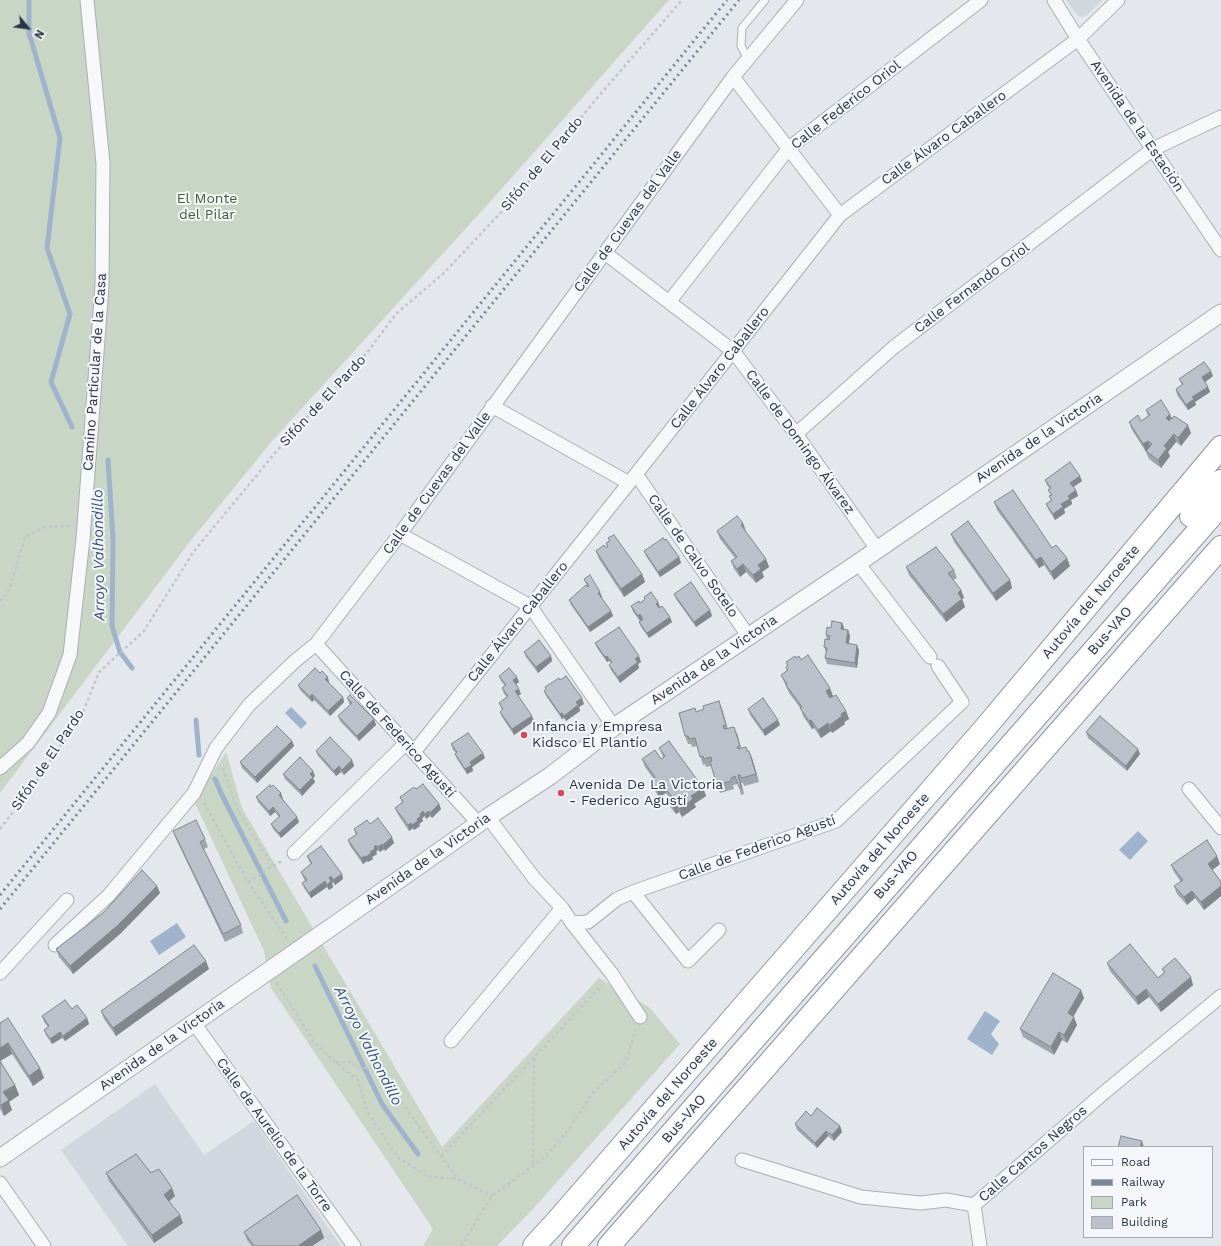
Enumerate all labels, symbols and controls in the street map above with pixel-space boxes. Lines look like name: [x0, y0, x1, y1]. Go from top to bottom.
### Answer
north arrow: [8, 8, 48, 48]
text: N: [31, 27, 47, 41]
street label: Calle Federico Oriol: [788, 57, 904, 153]
street label: Avenida de la Estación: [1087, 57, 1187, 195]
street label: Calle Álvaro Caballero: [878, 87, 1010, 189]
street label: Sifón de El Pardo: [497, 113, 587, 215]
street label: Calle de Cuevas del Valle: [570, 146, 686, 296]
park label: El Monte del Pilar: [177, 191, 237, 224]
street label: Calle Fernando Oriol: [911, 239, 1033, 337]
street label: Camino Particular de la Casa: [80, 272, 110, 472]
street label: Calle Álvaro Caballero: [667, 303, 773, 433]
street label: Sifón de El Pardo: [276, 352, 370, 450]
street label: Calle de Domingo Álvarez: [742, 366, 858, 518]
street label: Avenida de la Victoria: [973, 389, 1105, 487]
street label: Calle de Cuevas del Valle: [379, 408, 495, 558]
water label: Arroyo Valhondillo: [89, 489, 109, 621]
street label: Calle de Calvo Sotelo: [644, 491, 742, 621]
street label: Autovía del Noroeste: [1038, 542, 1144, 662]
street label: Calle Álvaro Caballero: [464, 558, 572, 686]
street label: Bus-VAO: [1084, 603, 1136, 659]
street label: Avenida de la Victoria: [648, 611, 780, 709]
street label: Calle de Federico Agustí: [335, 667, 459, 801]
street label: Sifón de El Pardo: [8, 706, 88, 814]
place label: Infancia y Empresa Kidsco El Plantío: [532, 719, 662, 752]
marker: Infancia y Empresa Kidsco El Plantío: [519, 730, 529, 740]
place label: Avenida De La Victoria - Federico Agustí: [569, 777, 723, 810]
marker: Avenida De La Victoria - Federico Agustí: [556, 788, 566, 798]
street label: Autovía del Noroeste: [827, 789, 933, 909]
street label: Avenida de la Victoria: [362, 809, 494, 909]
street label: Calle de Federico Agustí: [676, 812, 838, 884]
street label: Bus-VAO: [870, 847, 922, 903]
water label: Arroyo Valhondillo: [330, 983, 406, 1109]
street label: Avenida de la Victoria: [96, 995, 228, 1095]
street label: Autovía del Noroeste: [615, 1034, 721, 1154]
street label: Calle de Aurelio de la Torre: [212, 1055, 336, 1215]
street label: Bus-VAO: [658, 1091, 710, 1147]
street label: Calle Cantos Negros: [975, 1102, 1091, 1206]
legend: [1083, 1146, 1213, 1238]
text: Road: [1121, 1155, 1150, 1169]
text: Railway: [1121, 1175, 1165, 1189]
text: Park: [1121, 1195, 1147, 1209]
text: Building: [1121, 1215, 1168, 1229]

